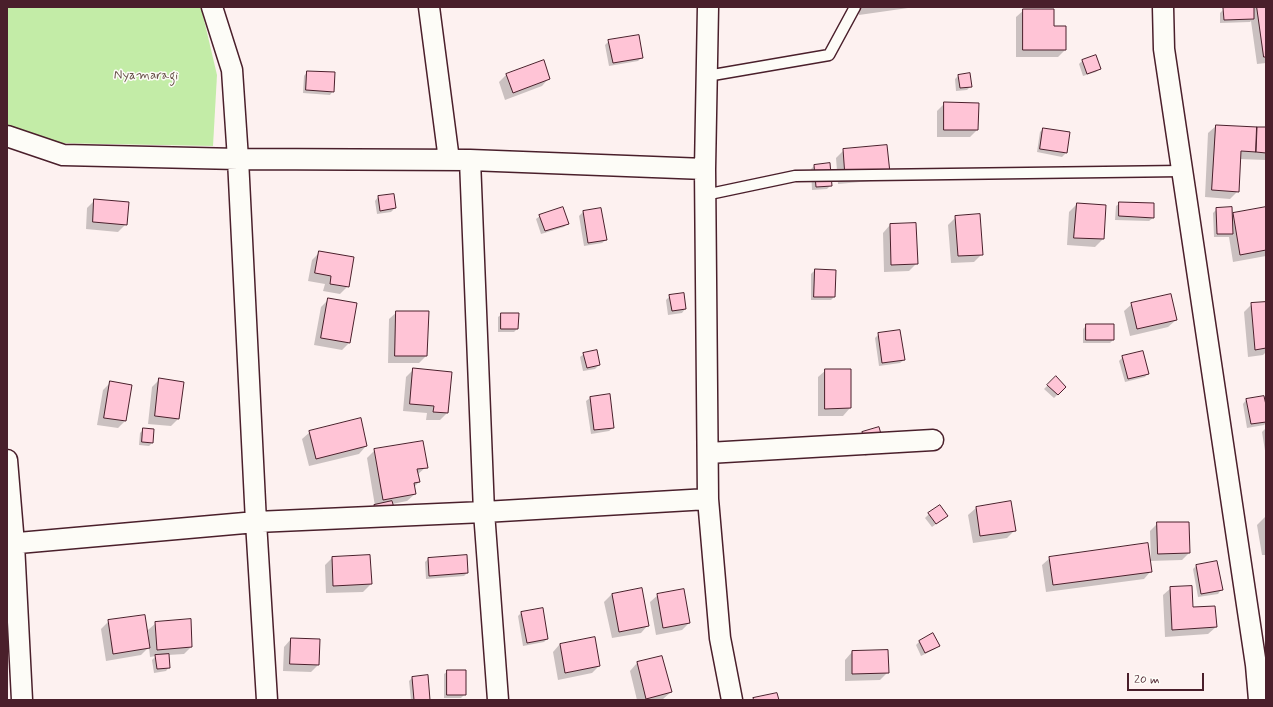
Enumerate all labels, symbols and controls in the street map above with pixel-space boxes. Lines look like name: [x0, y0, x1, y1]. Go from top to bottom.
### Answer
park label: Nyamaragi: [114, 68, 178, 84]
scale bar: [1129, 665, 1206, 691]
text: 20 m: [1134, 672, 1160, 688]

